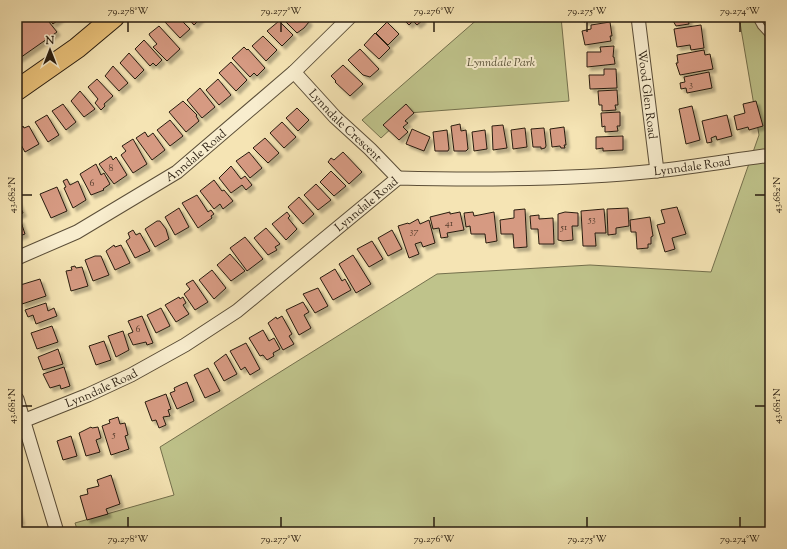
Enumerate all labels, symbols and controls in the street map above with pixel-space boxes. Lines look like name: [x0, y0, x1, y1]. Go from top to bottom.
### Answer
text: 79.278°W: [108, 4, 148, 19]
text: 79.277°W: [261, 4, 301, 19]
text: 79.276°W: [414, 4, 454, 19]
text: 79.275°W: [568, 4, 607, 19]
text: 79.274°W: [720, 4, 760, 19]
north arrow: [30, 30, 70, 70]
text: N: [45, 33, 55, 49]
street label: Wood Glen Road: [632, 49, 661, 141]
park label: Lynndale Park: [467, 54, 536, 72]
house number: 3: [689, 77, 693, 92]
street label: Lynndale Crescent: [304, 85, 386, 166]
street label: Anndale Road: [162, 125, 231, 187]
street label: Lynndale Road: [653, 153, 732, 181]
house number: 8: [109, 161, 114, 176]
street label: Lynndale Road: [331, 173, 403, 237]
house number: 6: [90, 176, 95, 191]
text: 43.682°N: [5, 177, 20, 213]
text: 43.682°N: [770, 177, 785, 213]
house number: 53: [587, 212, 596, 227]
house number: 41: [445, 216, 454, 231]
house number: 51: [560, 220, 568, 235]
house number: 37: [409, 224, 419, 239]
house number: 6: [136, 322, 141, 337]
street label: Lynndale Road: [63, 365, 142, 413]
text: 43.681°N: [5, 388, 20, 424]
text: 43.681°N: [770, 388, 785, 424]
house number: 5: [111, 427, 116, 442]
text: 79.278°W: [108, 532, 148, 547]
text: 79.277°W: [261, 532, 301, 547]
text: 79.276°W: [414, 532, 454, 547]
text: 79.275°W: [568, 532, 607, 547]
text: 79.274°W: [720, 532, 760, 547]

